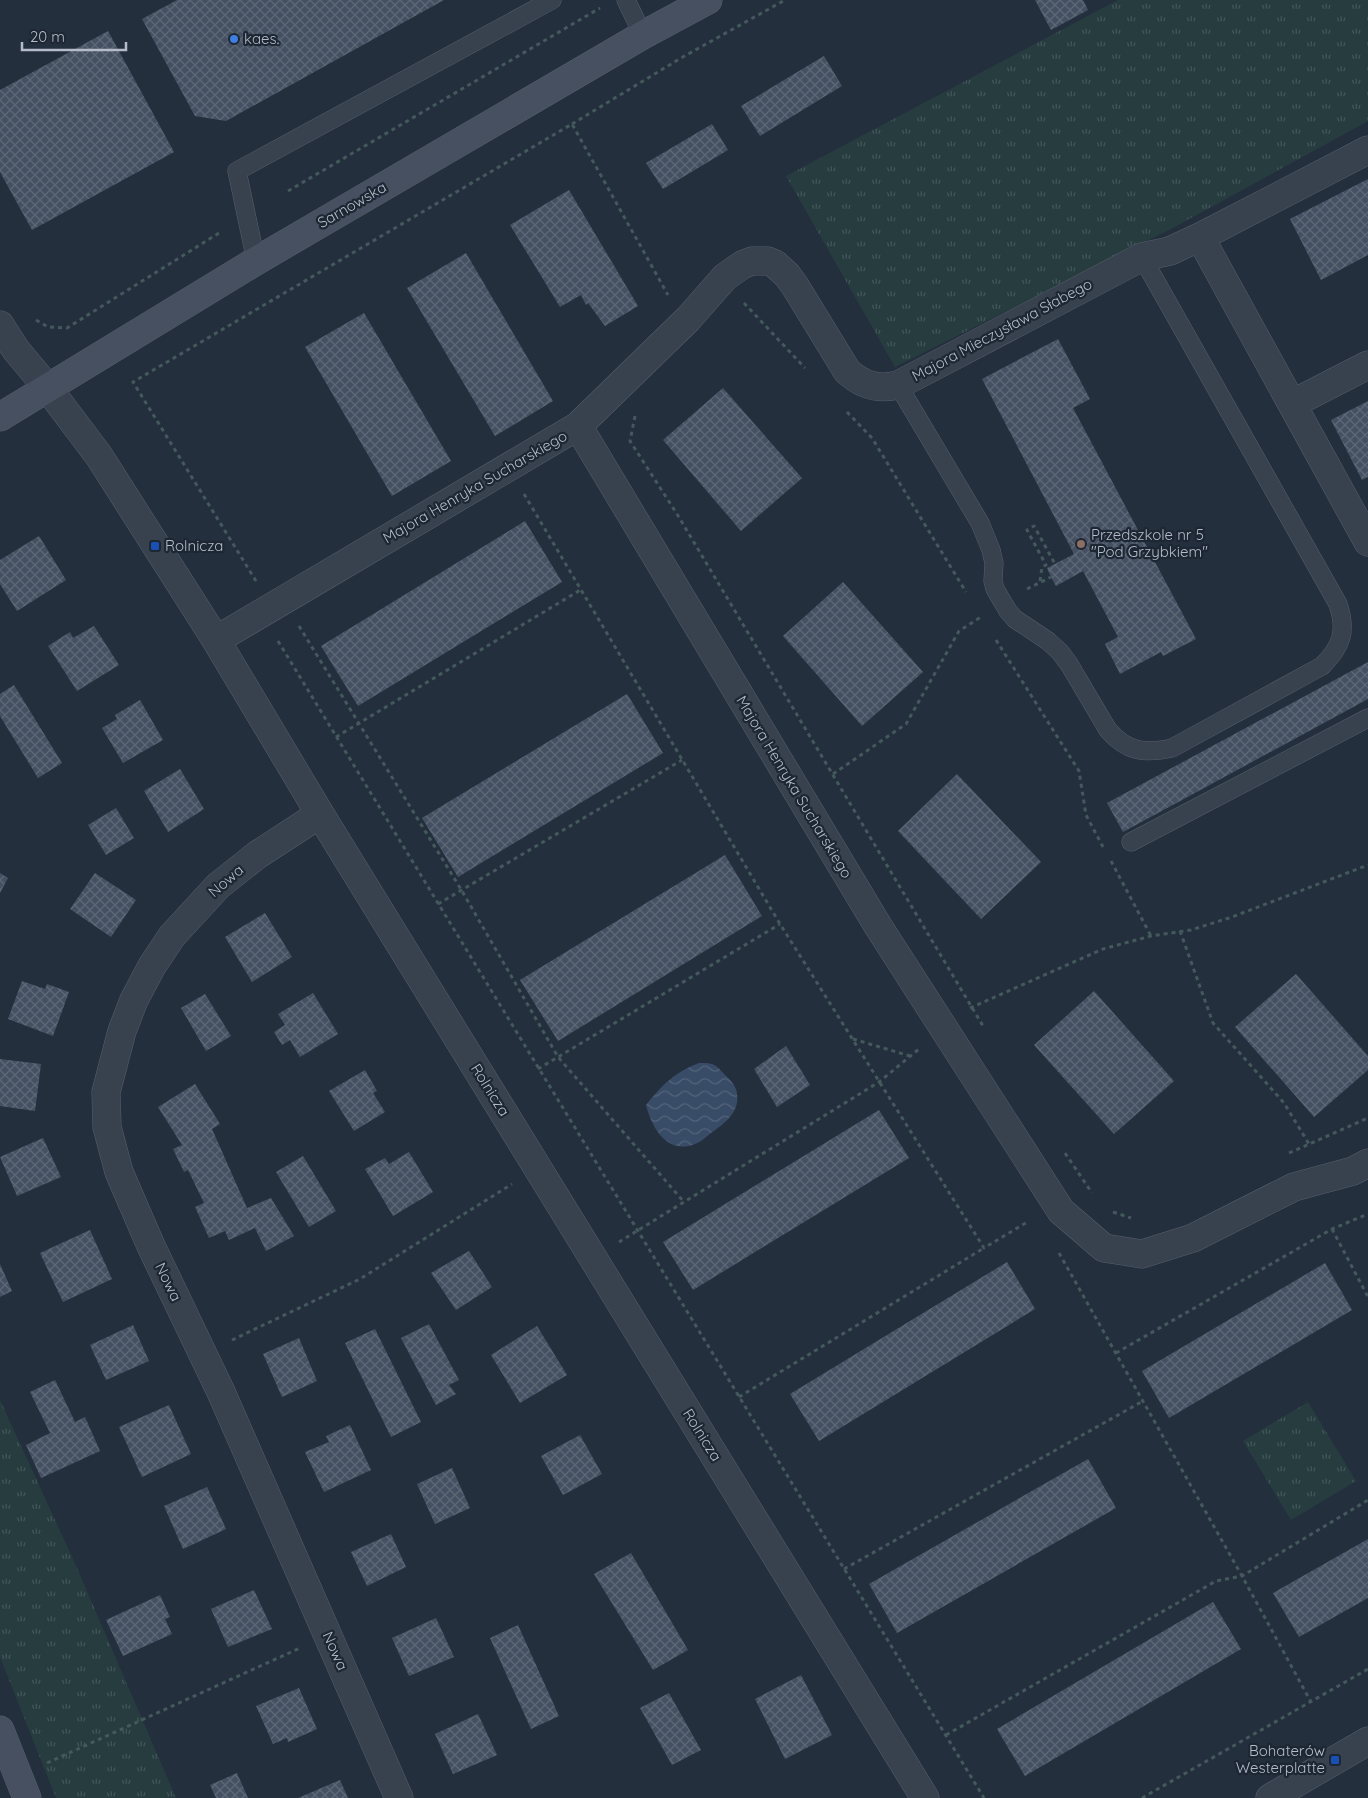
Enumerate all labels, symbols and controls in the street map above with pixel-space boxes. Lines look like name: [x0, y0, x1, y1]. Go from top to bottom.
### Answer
scale bar: [22, 20, 126, 52]
text: 20 m: [30, 27, 65, 46]
place label: kaes.: [244, 29, 279, 48]
marker: kaes.: [228, 33, 240, 45]
street label: Sarnowska: [314, 177, 390, 232]
street label: Majora Mieczysława Słabego: [908, 274, 1095, 385]
street label: Majora Henryka Sucharskiego: [379, 426, 570, 547]
place label: Przedszkole nr 5 "Pod Grzybkiem": [1091, 525, 1208, 561]
place label: Rolnicza: [165, 536, 223, 555]
marker: Przedszkole nr 5 "Pod Grzybkiem": [1075, 538, 1087, 550]
marker: Rolnicza: [149, 540, 161, 552]
street label: Majora Henryka Sucharskiego: [732, 692, 857, 882]
street label: Nowa: [204, 860, 247, 901]
street label: Rolnicza: [467, 1060, 514, 1120]
street label: Nowa: [151, 1259, 186, 1304]
street label: Rolnicza: [679, 1405, 726, 1465]
street label: Nowa: [319, 1628, 352, 1673]
place label: Bohaterów Westerplatte: [1236, 1741, 1325, 1777]
marker: Bohaterów Westerplatte: [1329, 1754, 1341, 1766]

